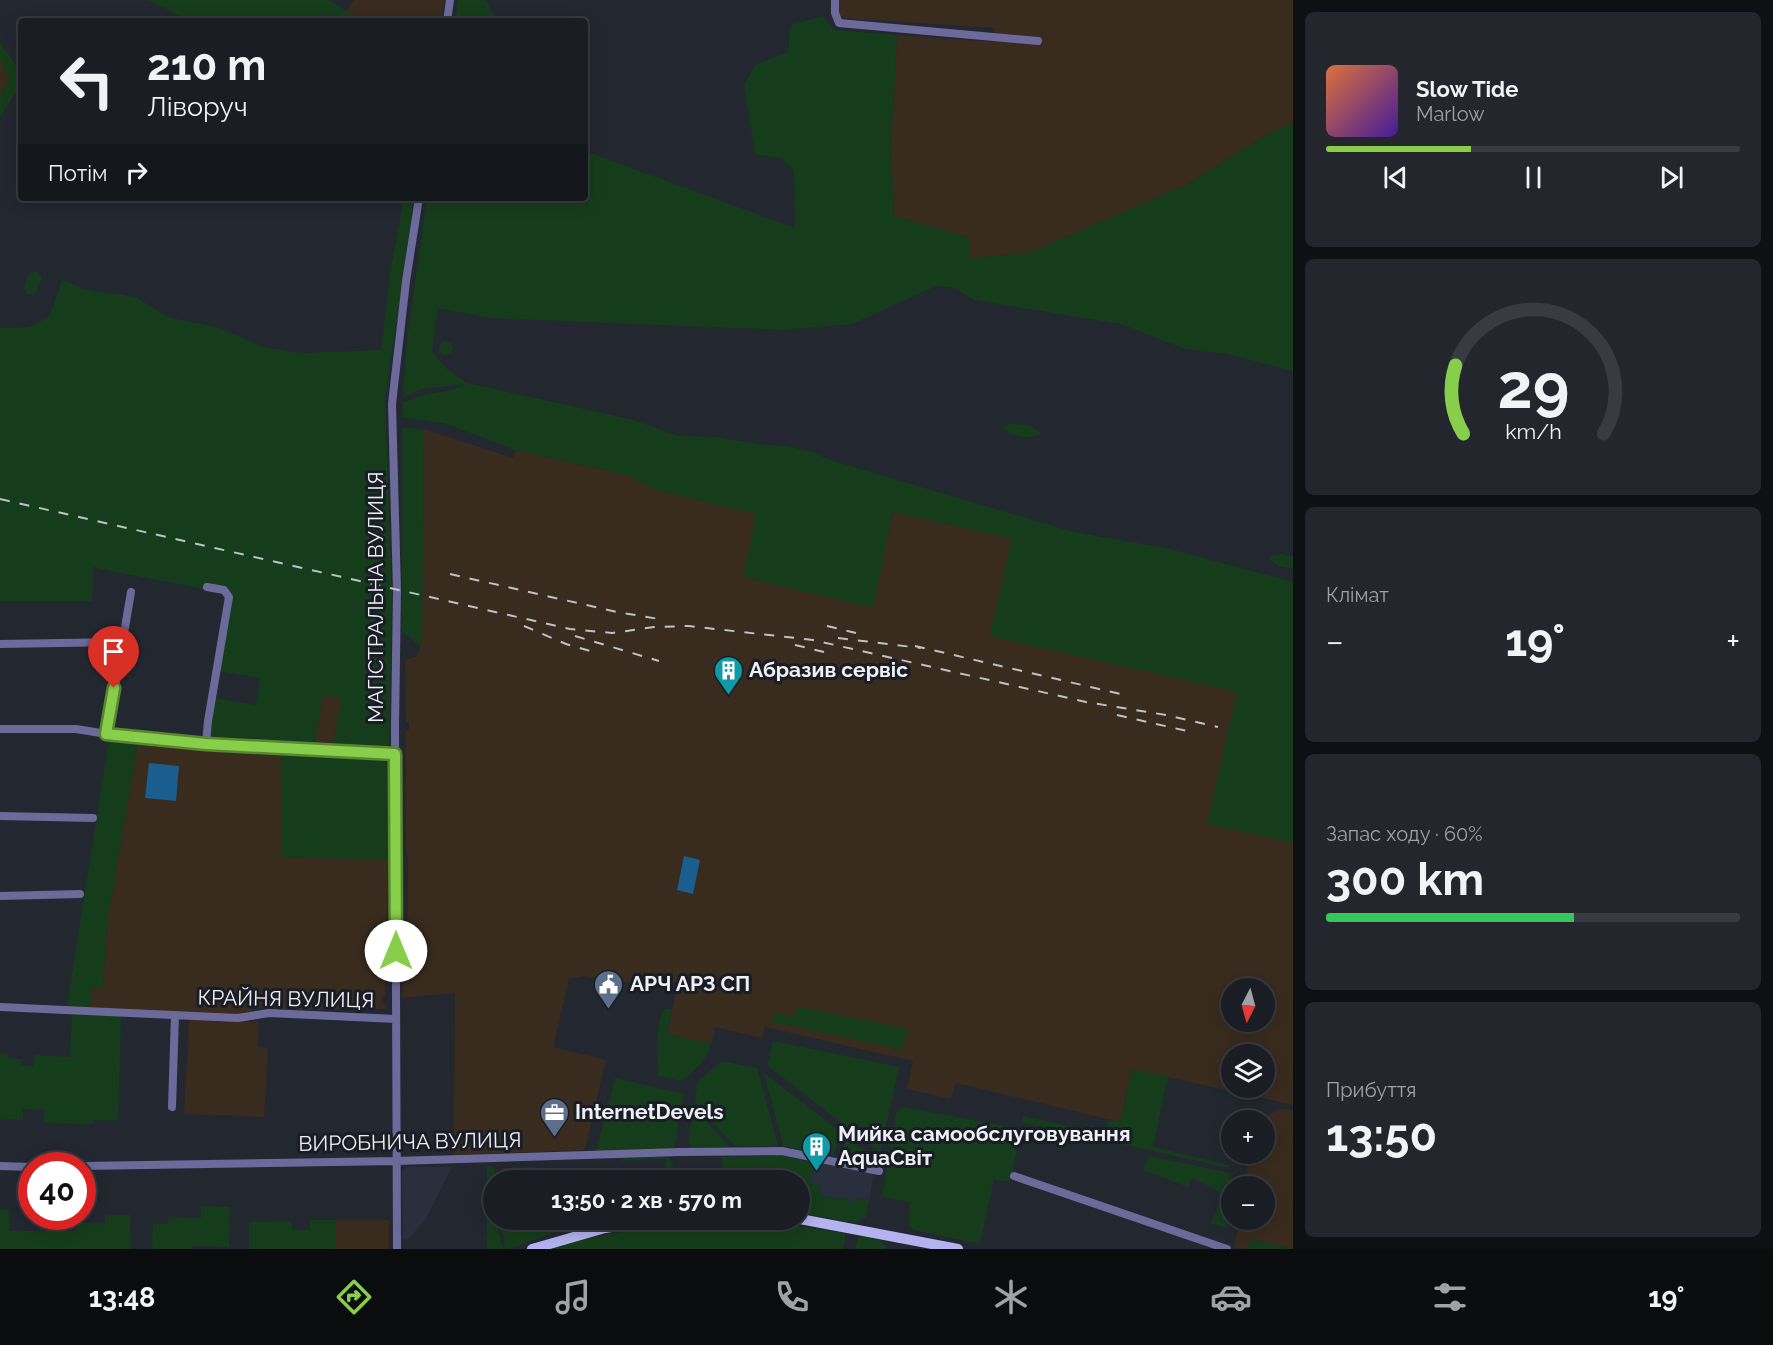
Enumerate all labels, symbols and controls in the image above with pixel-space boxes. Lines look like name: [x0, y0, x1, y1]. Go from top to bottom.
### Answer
text: 210 m: [147, 41, 266, 90]
icon: left: [48, 42, 126, 120]
text: Slow Tide: [1416, 76, 1518, 102]
text: Ліворуч: [147, 91, 248, 122]
text: Marlow: [1416, 102, 1485, 126]
icon: right: [120, 156, 153, 189]
text: Потім: [48, 160, 108, 186]
icon: previous: [1379, 161, 1412, 194]
icon: pause: [1517, 161, 1550, 194]
icon: next: [1655, 161, 1688, 194]
text: 29: [1497, 349, 1569, 423]
text: km/h: [1505, 420, 1561, 445]
street label: МАГІСТРАЛЬНА ВУЛИЦЯ: [363, 471, 388, 723]
text: Клімат: [1326, 583, 1389, 607]
text: 19°: [1505, 614, 1565, 667]
text: −: [1326, 622, 1344, 661]
text: +: [1726, 622, 1740, 661]
pin: [88, 626, 139, 688]
icon: arrive: [97, 635, 130, 668]
building icon: Абразив сервіс: [712, 654, 744, 696]
place label: Абразив сервіс: [749, 657, 908, 682]
text: Запас ходу · 60%: [1326, 822, 1483, 846]
text: 300 km: [1326, 853, 1484, 906]
position arrow: [364, 919, 428, 983]
public building icon: АРЧ АРЗ СП: [593, 968, 625, 1010]
place label: АРЧ АРЗ СП: [630, 971, 750, 996]
north arrow: [1221, 978, 1275, 1032]
map controls: [1221, 978, 1275, 1230]
street label: КРАЙНЯ ВУЛИЦЯ: [197, 984, 375, 1013]
button: layers: [1221, 1044, 1275, 1098]
text: Прибуття: [1326, 1078, 1416, 1102]
office icon: InternetDevels: [538, 1096, 570, 1138]
place label: InternetDevels: [575, 1099, 724, 1124]
text: 13:50: [1326, 1109, 1437, 1162]
button: +: [1221, 1110, 1275, 1164]
place label: Мийка самообслуговування AquaСвіт: [838, 1121, 1131, 1170]
street label: ВИРОБНИЧА ВУЛИЦЯ: [298, 1127, 522, 1156]
building icon: Мийка самообслуговування AquaСвіт: [801, 1130, 833, 1172]
speed limit sign: 40: [18, 1152, 96, 1230]
button: −: [1221, 1176, 1275, 1230]
text: 13:50 · 2 хв · 570 m: [551, 1187, 742, 1213]
icon: directions: [333, 1276, 375, 1318]
icon: music: [552, 1276, 594, 1318]
icon: phone: [771, 1276, 813, 1318]
icon: climate: [990, 1276, 1032, 1318]
icon: car: [1210, 1276, 1252, 1318]
icon: filters: [1429, 1276, 1471, 1318]
text: 13:48: [89, 1282, 155, 1313]
text: 19°: [1648, 1282, 1684, 1313]

